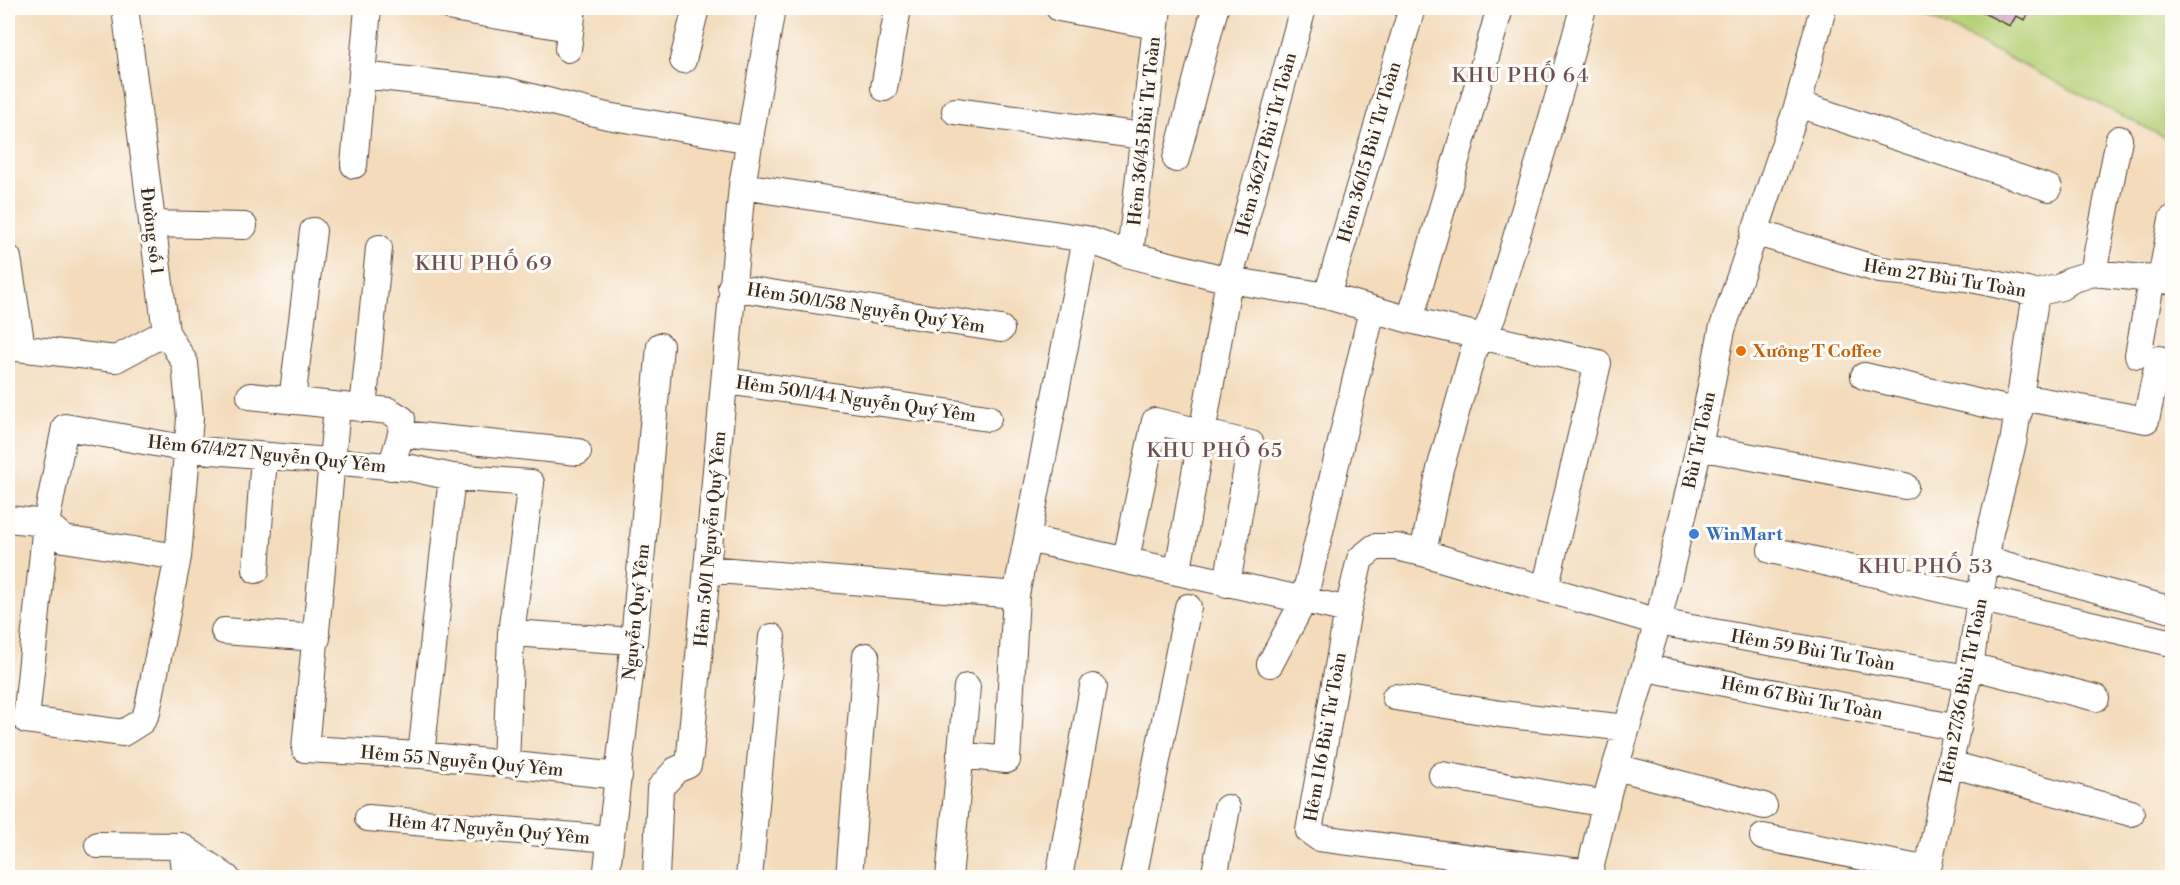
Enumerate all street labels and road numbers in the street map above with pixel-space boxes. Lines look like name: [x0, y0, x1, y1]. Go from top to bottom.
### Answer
street label: Hẻm 36/45 Bùi Tư Toàn: [1123, 35, 1166, 227]
street label: Hẻm 36/27 Bùi Tư Toàn: [1231, 50, 1302, 238]
street label: Hẻm 36/15 Bùi Tư Toàn: [1333, 59, 1406, 245]
street label: Đường số 1: [135, 186, 168, 276]
street label: Hẻm 27 Bùi Tư Toàn: [1862, 254, 2028, 303]
street label: Hẻm 50/1/58 Nguyễn Quý Yêm: [745, 278, 987, 339]
street label: Hẻm 50/1/44 Nguyễn Quý Yêm: [734, 371, 978, 428]
street label: Bùi Tư Toàn: [1678, 389, 1721, 492]
street label: Hẻm 50/1 Nguyễn Quý Yêm: [690, 430, 731, 648]
street label: Hẻm 67/4/27 Nguyễn Quý Yêm: [147, 431, 388, 478]
street label: Nguyễn Quý Yêm: [618, 542, 655, 681]
street label: Hẻm 27/36 Bùi Tư Toàn: [1934, 596, 1993, 786]
street label: Hẻm 59 Bùi Tư Toàn: [1729, 625, 1897, 676]
street label: Hẻm 116 Bùi Tư Toàn: [1299, 650, 1352, 824]
street label: Hẻm 67 Bùi Tư Toàn: [1719, 672, 1885, 726]
street label: Hẻm 55 Nguyễn Quý Yêm: [360, 741, 565, 782]
street label: Hẻm 47 Nguyễn Quý Yêm: [387, 809, 591, 850]

